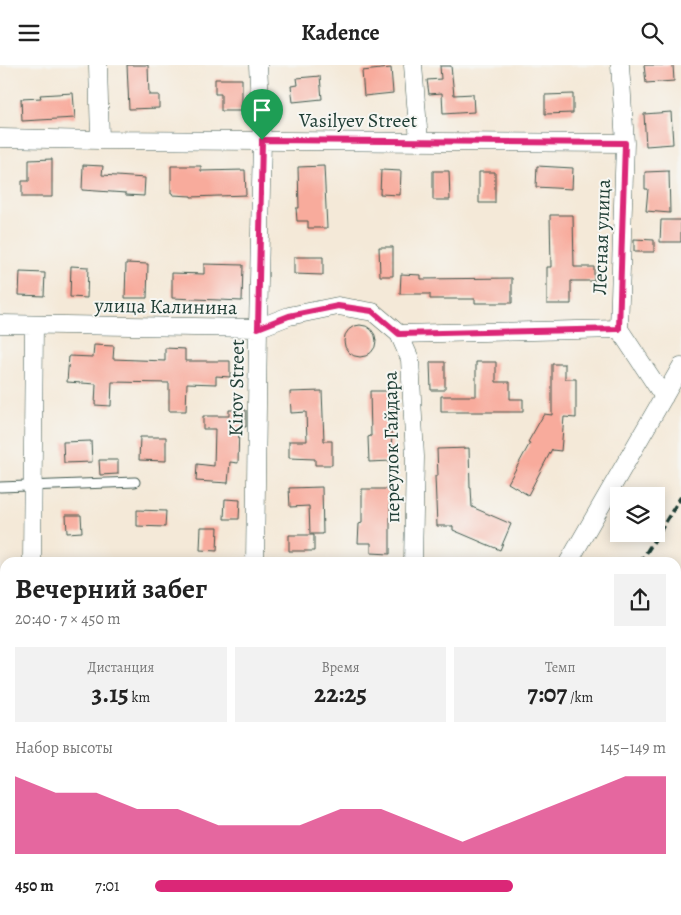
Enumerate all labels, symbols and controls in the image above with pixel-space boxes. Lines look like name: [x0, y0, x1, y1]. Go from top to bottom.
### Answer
text: Kadence: [301, 18, 380, 48]
icon: menu: [15, 19, 43, 47]
icon: search: [638, 19, 666, 47]
pin: [241, 89, 283, 140]
icon: arrive: [248, 96, 276, 124]
street label: Vasilyev Street: [298, 107, 417, 134]
street label: Лесная улица: [586, 178, 617, 295]
street label: улица Калинина: [93, 292, 238, 321]
street label: Kirov Street: [222, 339, 251, 437]
street label: переулок Гайдара: [377, 370, 406, 523]
map controls: [610, 487, 665, 542]
button: layers: [610, 487, 665, 542]
text: Вечерний забег: [15, 570, 207, 608]
button: share: [614, 574, 666, 626]
text: 20:40 · 7 × 450 m: [15, 608, 121, 630]
text: Дистанция: [87, 658, 154, 677]
text: Время: [321, 658, 360, 677]
text: Темп: [545, 658, 575, 677]
text: 3.15: [92, 677, 129, 711]
text: 22:25: [314, 677, 367, 711]
text: 7:07: [527, 677, 567, 711]
text: km: [129, 688, 150, 707]
text: /km: [567, 688, 593, 707]
text: Набор высоты: [15, 737, 113, 759]
text: 145–149 m: [600, 737, 666, 759]
text: 450 m: [15, 875, 54, 897]
text: 7:01: [95, 875, 120, 897]

